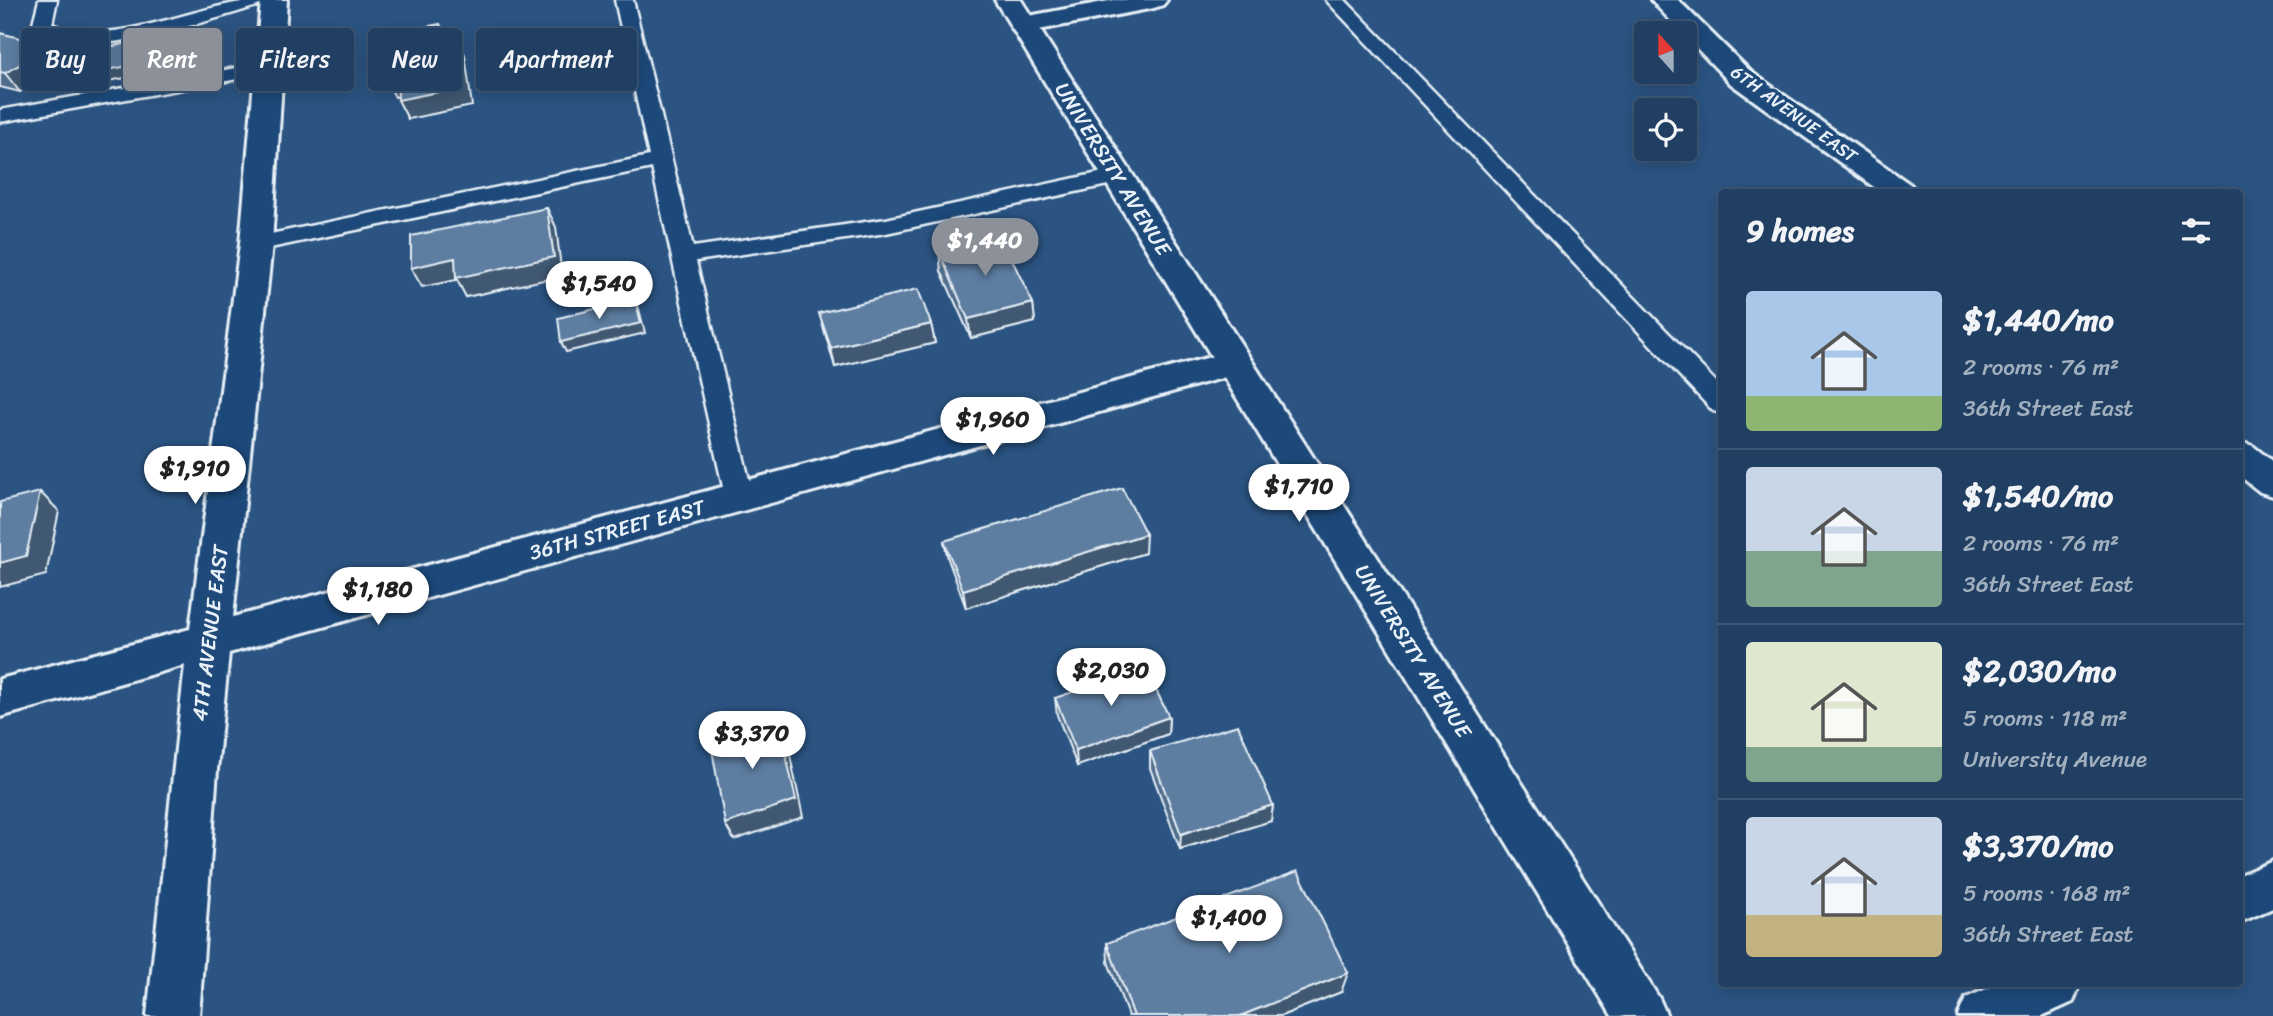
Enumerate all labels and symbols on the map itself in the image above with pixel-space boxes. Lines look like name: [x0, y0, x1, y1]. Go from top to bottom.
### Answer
north arrow: [1634, 21, 1698, 84]
street label: 6TH AVENUE EAST: [1724, 57, 1865, 172]
street label: UNIVERSITY AVENUE: [1044, 74, 1183, 265]
pin: $1,440: [928, 218, 1042, 278]
pin: $1,540: [542, 262, 656, 321]
pin: $1,960: [936, 398, 1050, 457]
pin: $1,910: [138, 447, 252, 506]
pin: $1,710: [1242, 464, 1356, 524]
street label: 36TH STREET EAST: [525, 488, 711, 572]
street label: 4TH AVENUE EAST: [180, 541, 240, 723]
street label: UNIVERSITY AVENUE: [1344, 556, 1483, 747]
pin: $1,180: [321, 568, 435, 627]
pin: $2,030: [1054, 648, 1168, 708]
pin: $3,370: [695, 712, 809, 771]
pin: $1,400: [1172, 895, 1286, 955]

